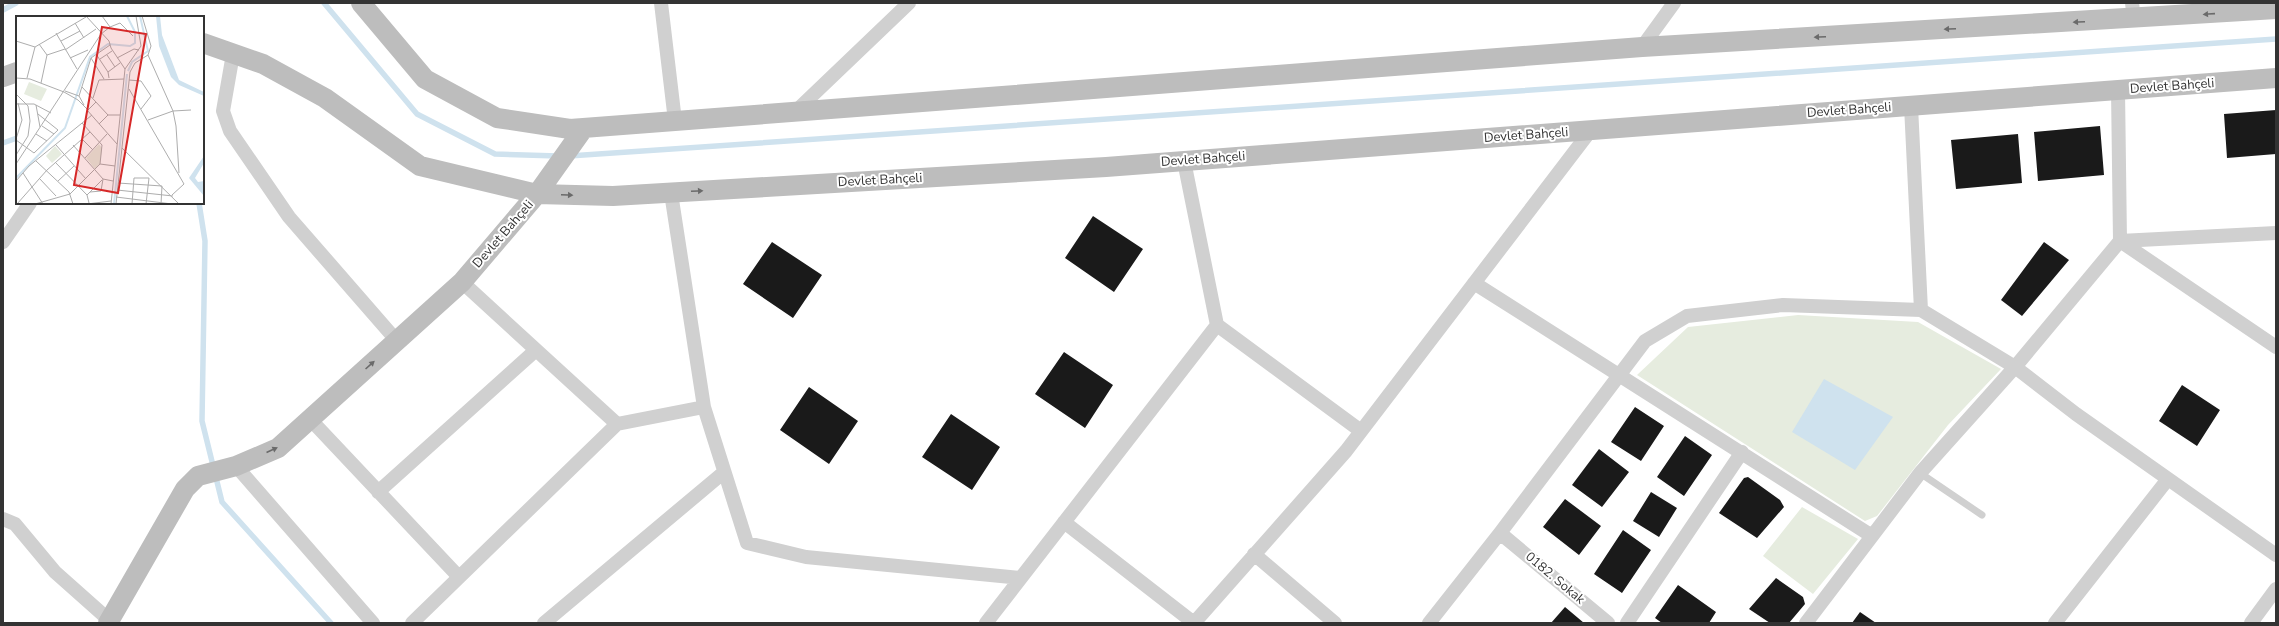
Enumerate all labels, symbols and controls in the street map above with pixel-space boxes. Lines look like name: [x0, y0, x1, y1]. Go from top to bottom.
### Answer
one-way arrow: [2203, 10, 2215, 17]
inset map: [16, 16, 204, 204]
one-way arrow: [2073, 18, 2085, 25]
one-way arrow: [1944, 26, 1956, 33]
one-way arrow: [1814, 33, 1826, 40]
street label: Devlet Bahçeli: [2129, 74, 2215, 98]
street label: Devlet Bahçeli: [1806, 98, 1892, 122]
street label: Devlet Bahçeli: [1483, 123, 1569, 147]
street label: Devlet Bahçeli: [1160, 147, 1246, 171]
street label: Devlet Bahçeli: [837, 169, 923, 191]
one-way arrow: [691, 188, 703, 195]
one-way arrow: [561, 192, 574, 198]
street label: Devlet Bahçeli: [468, 196, 538, 272]
one-way arrow: [365, 361, 375, 370]
one-way arrow: [266, 447, 278, 454]
street label: 0182. Sokak: [1521, 548, 1589, 609]

